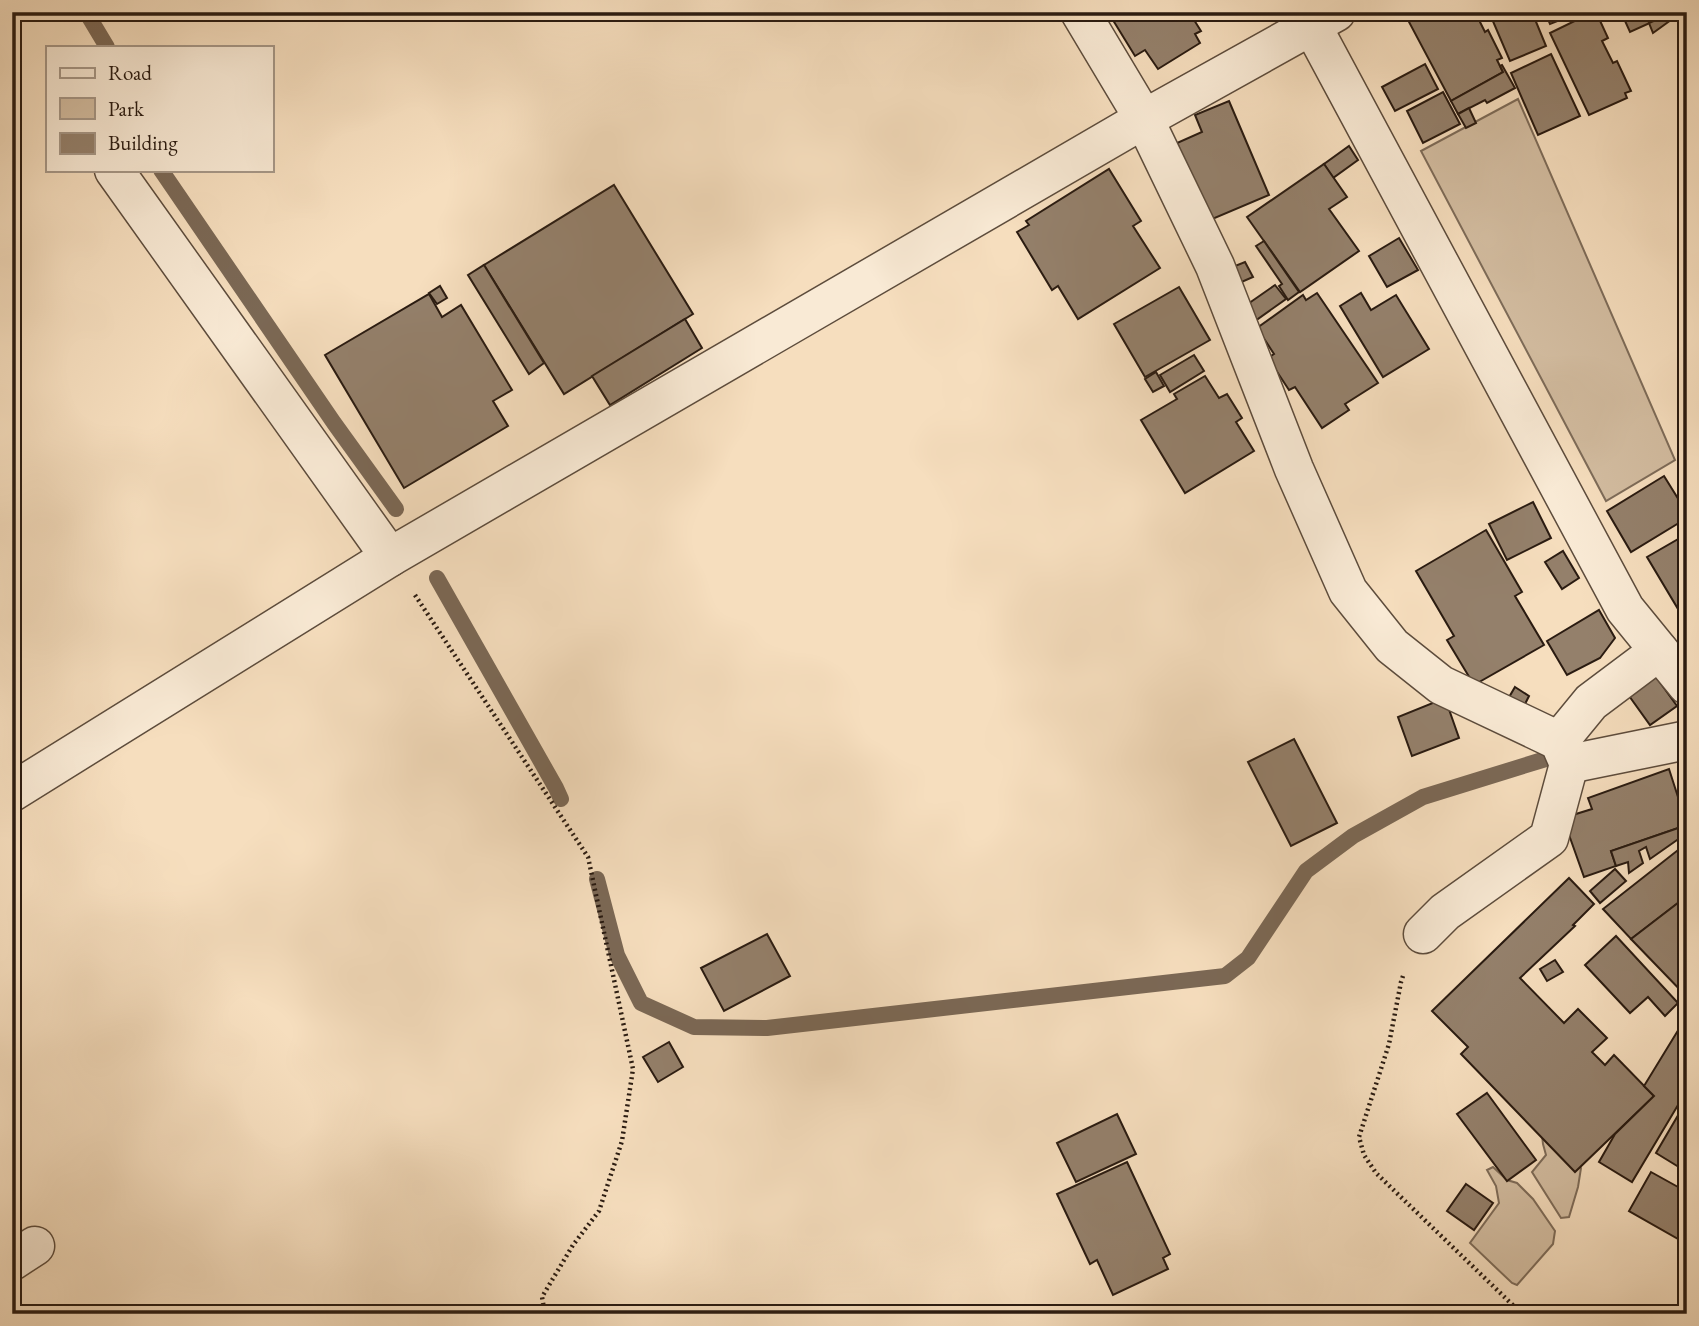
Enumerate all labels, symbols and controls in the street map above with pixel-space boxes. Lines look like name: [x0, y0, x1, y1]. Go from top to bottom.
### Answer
legend: [46, 46, 273, 172]
text: Road: [108, 59, 152, 86]
text: Park: [108, 95, 145, 122]
text: Building: [108, 129, 178, 156]

